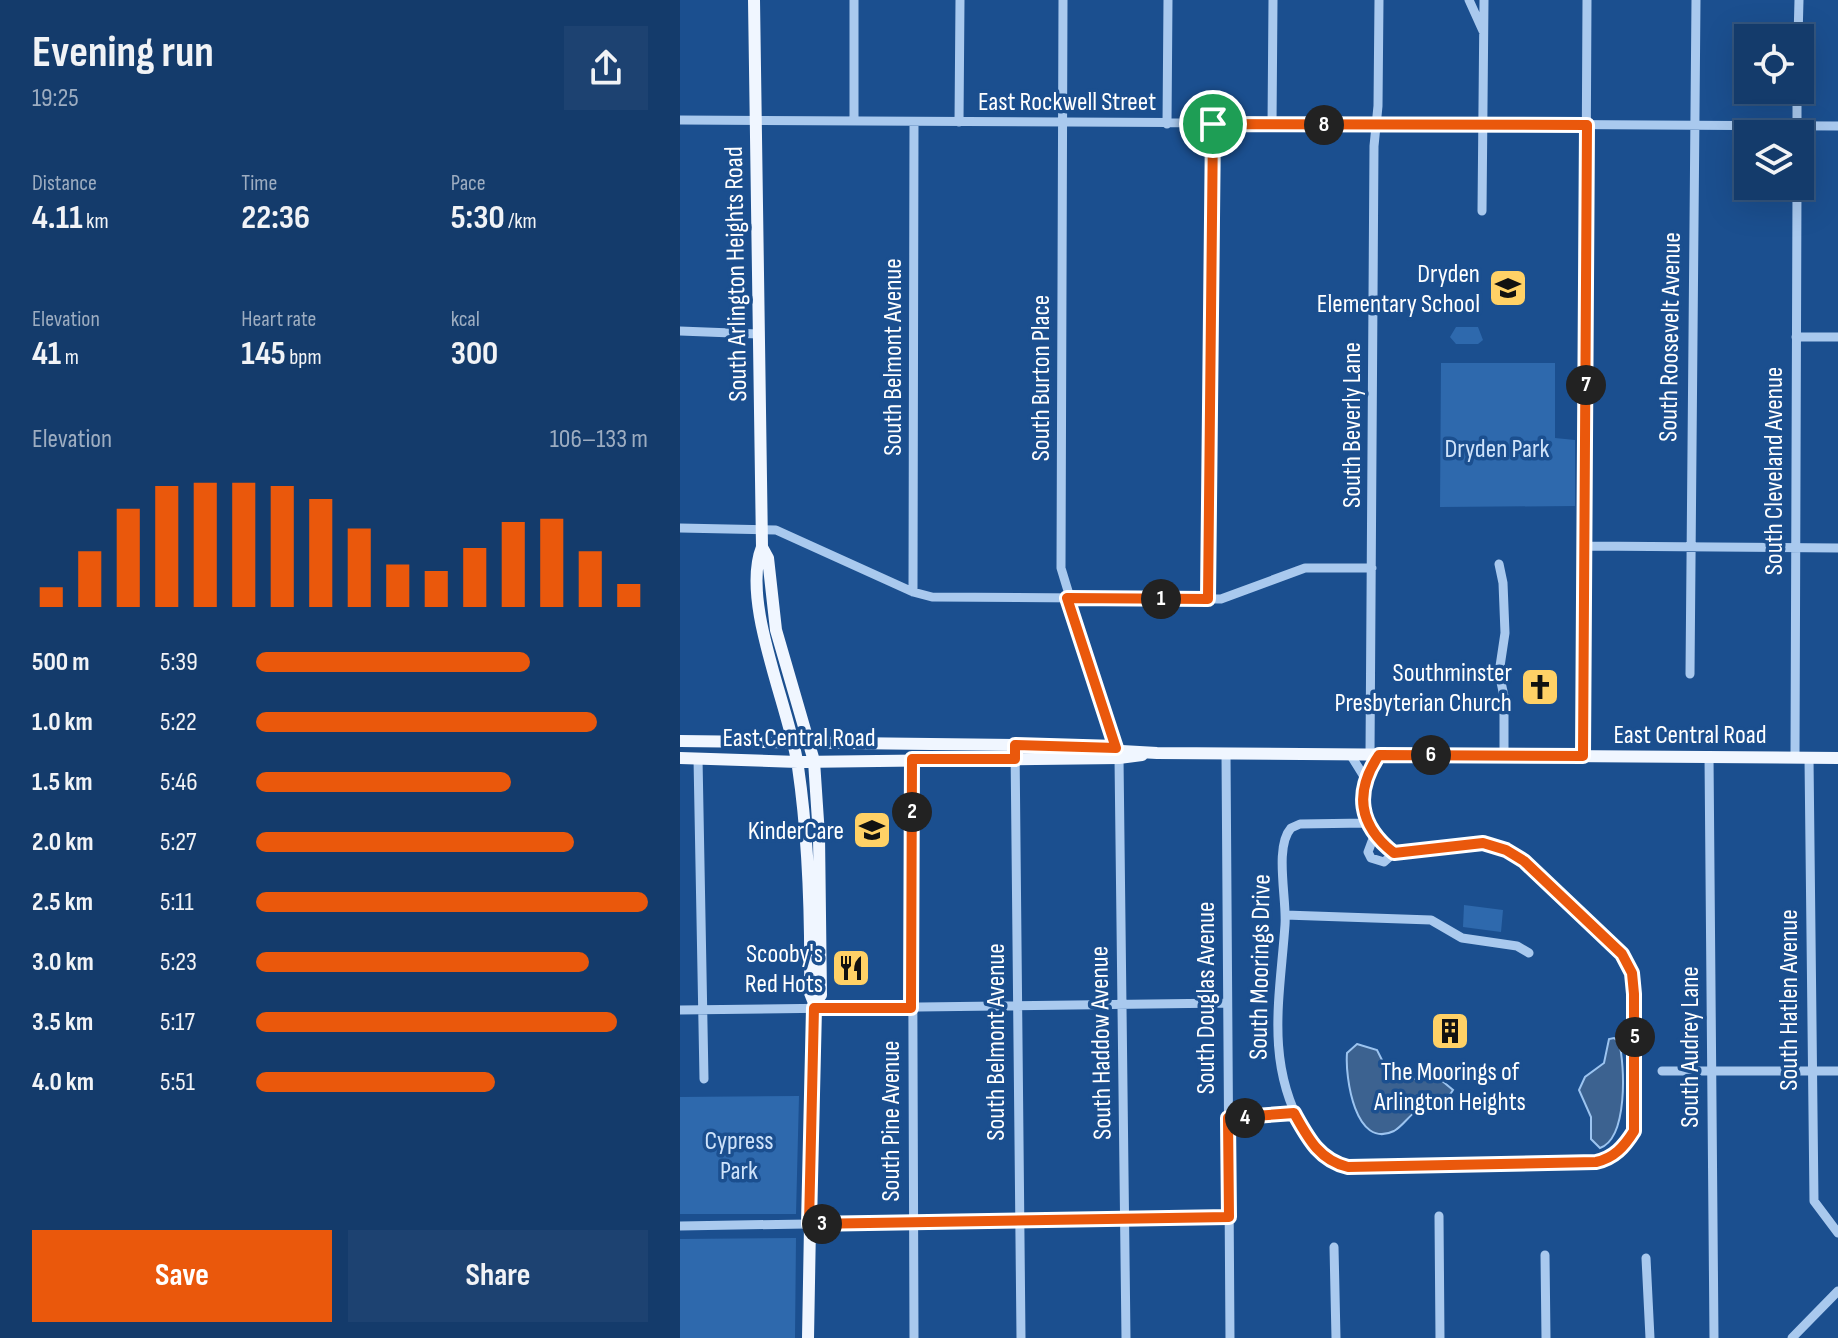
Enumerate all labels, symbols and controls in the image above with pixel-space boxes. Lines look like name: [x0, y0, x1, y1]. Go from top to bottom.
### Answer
map controls: [1734, 24, 1814, 200]
button: locate: [1734, 24, 1814, 104]
text: Evening run: [32, 26, 214, 79]
button: share: [564, 26, 648, 110]
text: 19:25: [32, 83, 79, 114]
street label: East Rockwell Street: [978, 87, 1156, 118]
pin: [1179, 90, 1247, 158]
icon: arrive: [1191, 102, 1235, 146]
pin: 8: [1304, 105, 1344, 145]
text: 8: [1319, 111, 1329, 138]
button: layers: [1734, 120, 1814, 200]
street label: South Arlington Heights Road: [719, 146, 754, 402]
text: Distance: [32, 170, 97, 197]
text: Time: [241, 170, 277, 197]
text: Pace: [451, 170, 486, 197]
text: 4.11: [32, 197, 82, 238]
text: 22:36: [241, 197, 310, 238]
text: 5:30: [451, 197, 505, 238]
text: km: [82, 208, 109, 235]
text: /km: [505, 208, 537, 235]
street label: South Roosevelt Avenue: [1653, 232, 1688, 442]
street label: South Belmont Avenue: [878, 258, 909, 456]
place label: Dryden Elementary School: [1317, 259, 1480, 320]
school or university icon: Dryden Elementary School: [1487, 267, 1529, 309]
street label: South Burton Place: [1026, 295, 1057, 461]
text: Elevation: [32, 306, 100, 333]
text: Heart rate: [241, 306, 316, 333]
text: kcal: [451, 306, 480, 333]
text: 41: [32, 333, 61, 374]
text: 145: [241, 333, 286, 374]
text: 300: [451, 333, 498, 374]
street label: South Beverly Lane: [1337, 342, 1368, 508]
text: m: [61, 344, 79, 371]
text: bpm: [286, 344, 322, 371]
pin: 7: [1566, 365, 1606, 405]
street label: South Cleveland Avenue: [1759, 367, 1790, 575]
text: 7: [1581, 371, 1591, 398]
text: Elevation: [32, 424, 112, 455]
text: 106–133 m: [550, 424, 648, 455]
park label: Dryden Park: [1445, 434, 1550, 465]
pin: 1: [1141, 579, 1181, 619]
text: 1: [1157, 585, 1165, 612]
text: 500 m: [32, 647, 89, 678]
text: 5:39: [160, 647, 198, 678]
place label: Southminster Presbyterian Church: [1334, 658, 1513, 719]
church icon: Southminster Presbyterian Church: [1519, 666, 1561, 708]
text: 1.0 km: [32, 707, 93, 738]
text: 5:22: [160, 707, 197, 738]
street label: East Central Road: [1613, 720, 1767, 751]
street label: East Central Road: [722, 723, 876, 754]
pin: 6: [1411, 735, 1451, 775]
text: 6: [1426, 741, 1436, 768]
text: 1.5 km: [32, 767, 92, 798]
text: 5:46: [160, 767, 198, 798]
pin: 2: [892, 792, 932, 832]
text: 2: [907, 798, 917, 825]
school or university icon: KinderCare: [851, 809, 893, 851]
place label: KinderCare: [748, 816, 844, 847]
text: 2.0 km: [32, 827, 93, 858]
text: 5:27: [160, 827, 196, 858]
street label: South Moorings Drive: [1243, 874, 1278, 1060]
text: 2.5 km: [32, 887, 93, 918]
text: 5:11: [160, 887, 194, 918]
street label: South Douglas Avenue: [1191, 902, 1222, 1094]
street label: South Hatlen Avenue: [1774, 909, 1805, 1091]
place label: Scooby's Red Hots: [745, 939, 823, 1000]
street label: South Belmont Avenue: [981, 943, 1012, 1141]
street label: South Haddow Avenue: [1084, 946, 1119, 1140]
text: 3.0 km: [32, 947, 94, 978]
text: 5:23: [160, 947, 197, 978]
restaurant icon: Scooby's Red Hots: [830, 947, 872, 989]
street label: South Audrey Lane: [1675, 966, 1706, 1128]
text: 3.5 km: [32, 1007, 93, 1038]
text: 5:17: [160, 1007, 195, 1038]
building icon: The Moorings of Arlington Heights: [1429, 1010, 1471, 1052]
pin: 5: [1615, 1017, 1655, 1057]
text: 5: [1630, 1023, 1640, 1050]
street label: South Pine Avenue: [876, 1040, 907, 1202]
place label: The Moorings of Arlington Heights: [1373, 1057, 1526, 1118]
text: 4.0 km: [32, 1067, 94, 1098]
text: 5:51: [160, 1067, 195, 1098]
pin: 4: [1225, 1098, 1265, 1138]
text: 4: [1240, 1104, 1250, 1131]
park label: Cypress Park: [704, 1126, 774, 1187]
pin: 3: [802, 1204, 842, 1244]
text: 3: [817, 1210, 827, 1237]
button: Save: [32, 1230, 332, 1322]
button: Share: [348, 1230, 648, 1322]

